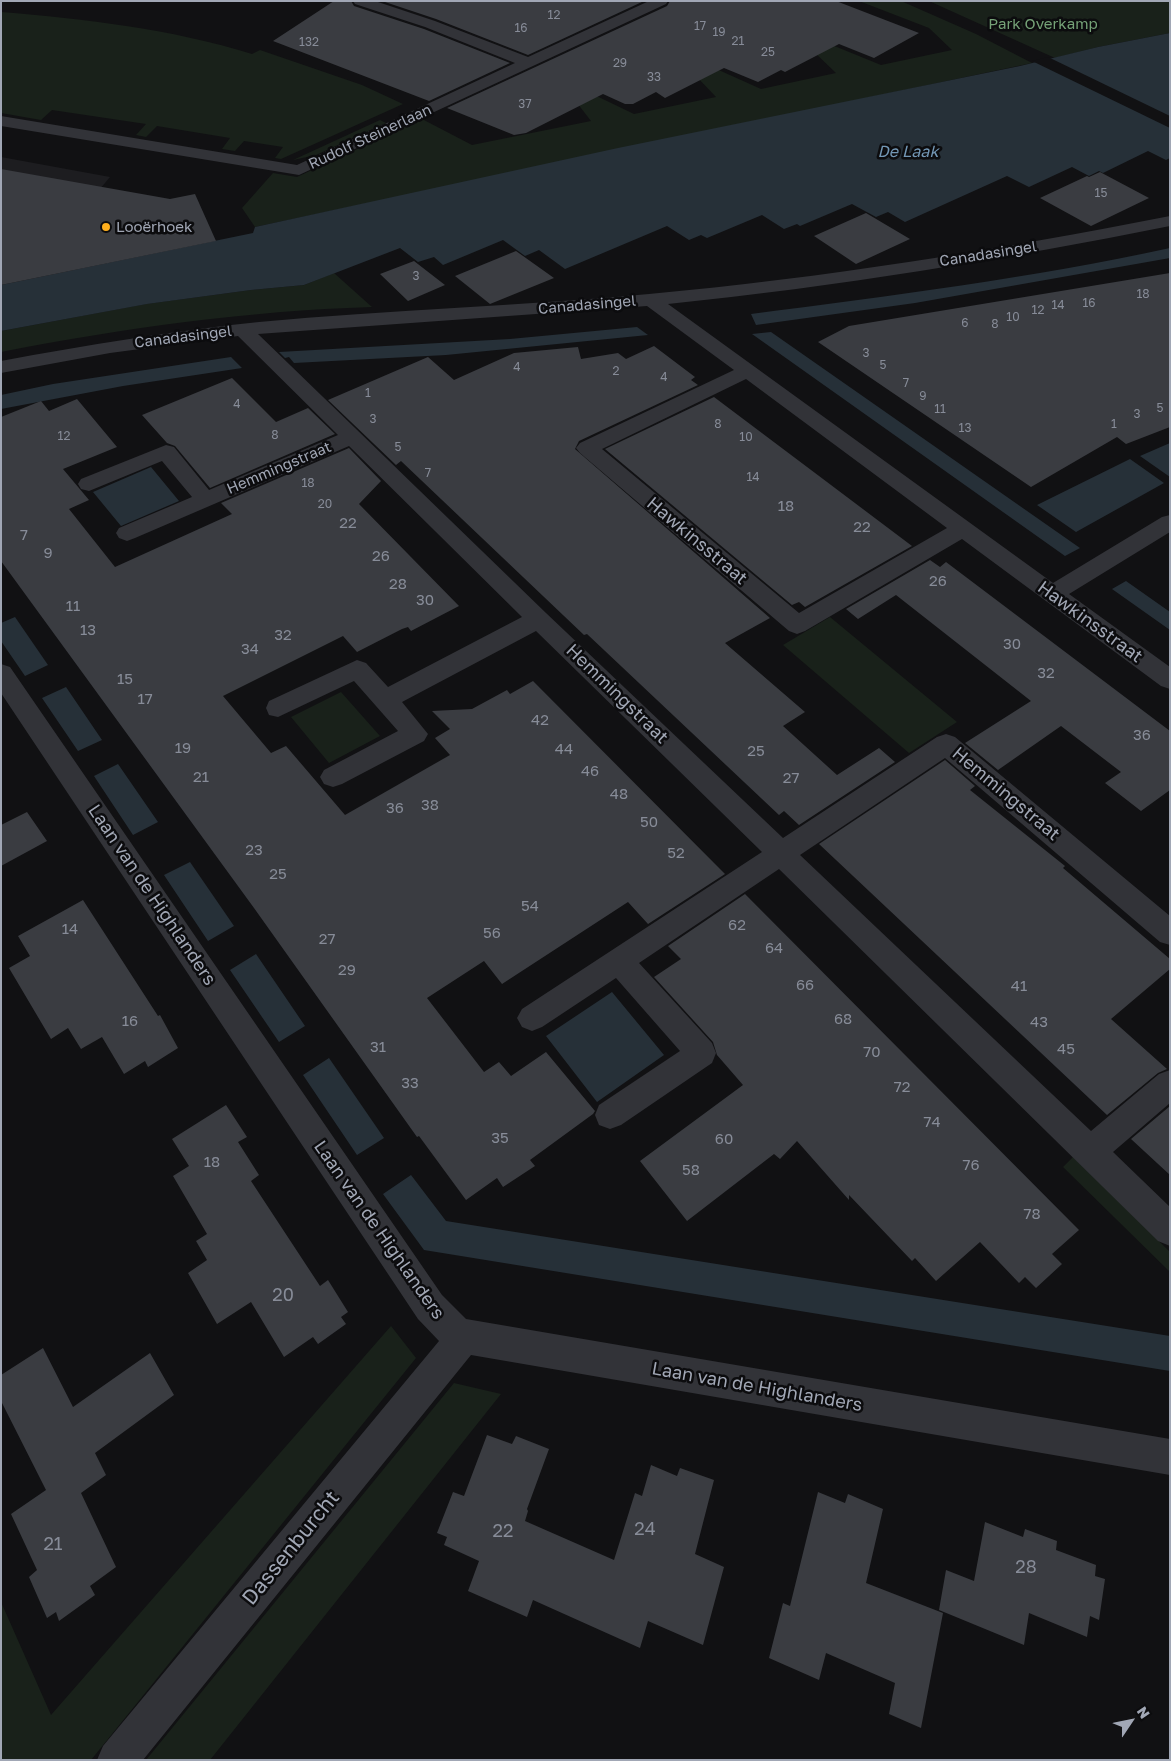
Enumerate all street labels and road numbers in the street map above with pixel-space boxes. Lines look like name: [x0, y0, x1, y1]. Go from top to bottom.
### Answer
street label: Rudolf Steinerlaan: [306, 101, 434, 173]
street label: Canadasingel: [938, 237, 1038, 271]
street label: Canadasingel: [537, 292, 637, 318]
street label: Canadasingel: [133, 322, 233, 352]
street label: Hemmingstraat: [224, 438, 334, 498]
street label: Hawkinsstraat: [642, 493, 752, 589]
street label: Hawkinsstraat: [1033, 577, 1147, 667]
street label: Hemmingstraat: [561, 640, 673, 748]
street label: Hemmingstraat: [948, 743, 1064, 845]
street label: Laan van de Highlanders: [83, 801, 221, 989]
street label: Laan van de Highlanders: [309, 1136, 449, 1324]
street label: Laan van de Highlanders: [650, 1358, 864, 1416]
street label: Dassenburcht: [237, 1486, 345, 1610]

